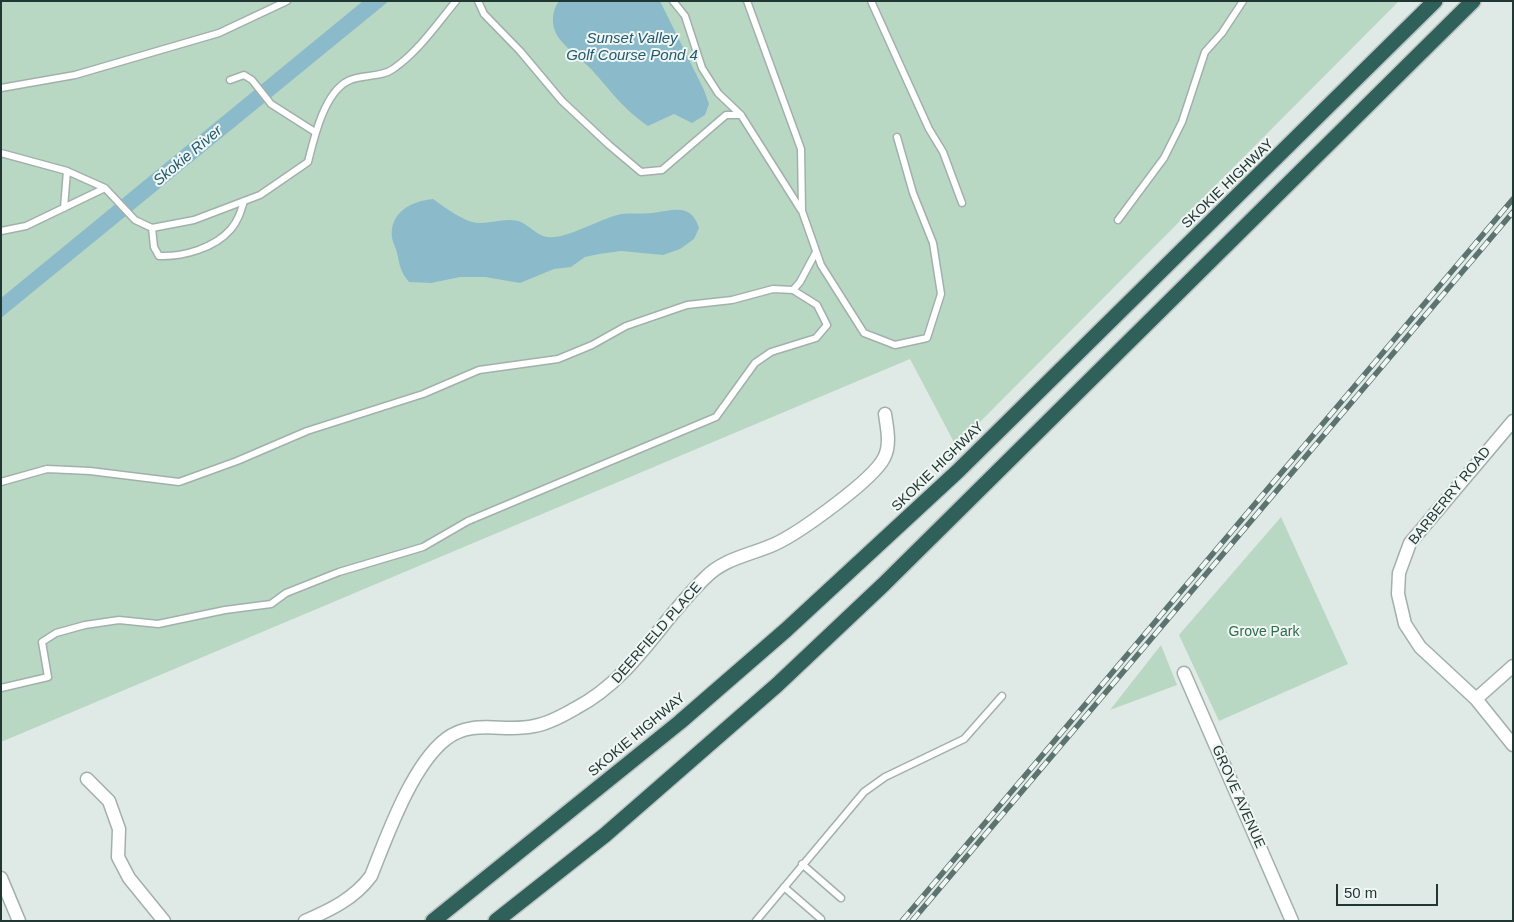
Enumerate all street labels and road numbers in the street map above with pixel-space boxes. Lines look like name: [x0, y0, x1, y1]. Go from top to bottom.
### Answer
street label: SKOKIE HIGHWAY: [1179, 136, 1277, 232]
street label: SKOKIE HIGHWAY: [889, 419, 987, 515]
street label: BARBERRY ROAD: [1405, 444, 1495, 548]
street label: DEERFIELD PLACE: [609, 579, 705, 687]
street label: SKOKIE HIGHWAY: [585, 690, 689, 780]
street label: GROVE AVENUE: [1208, 743, 1268, 851]

